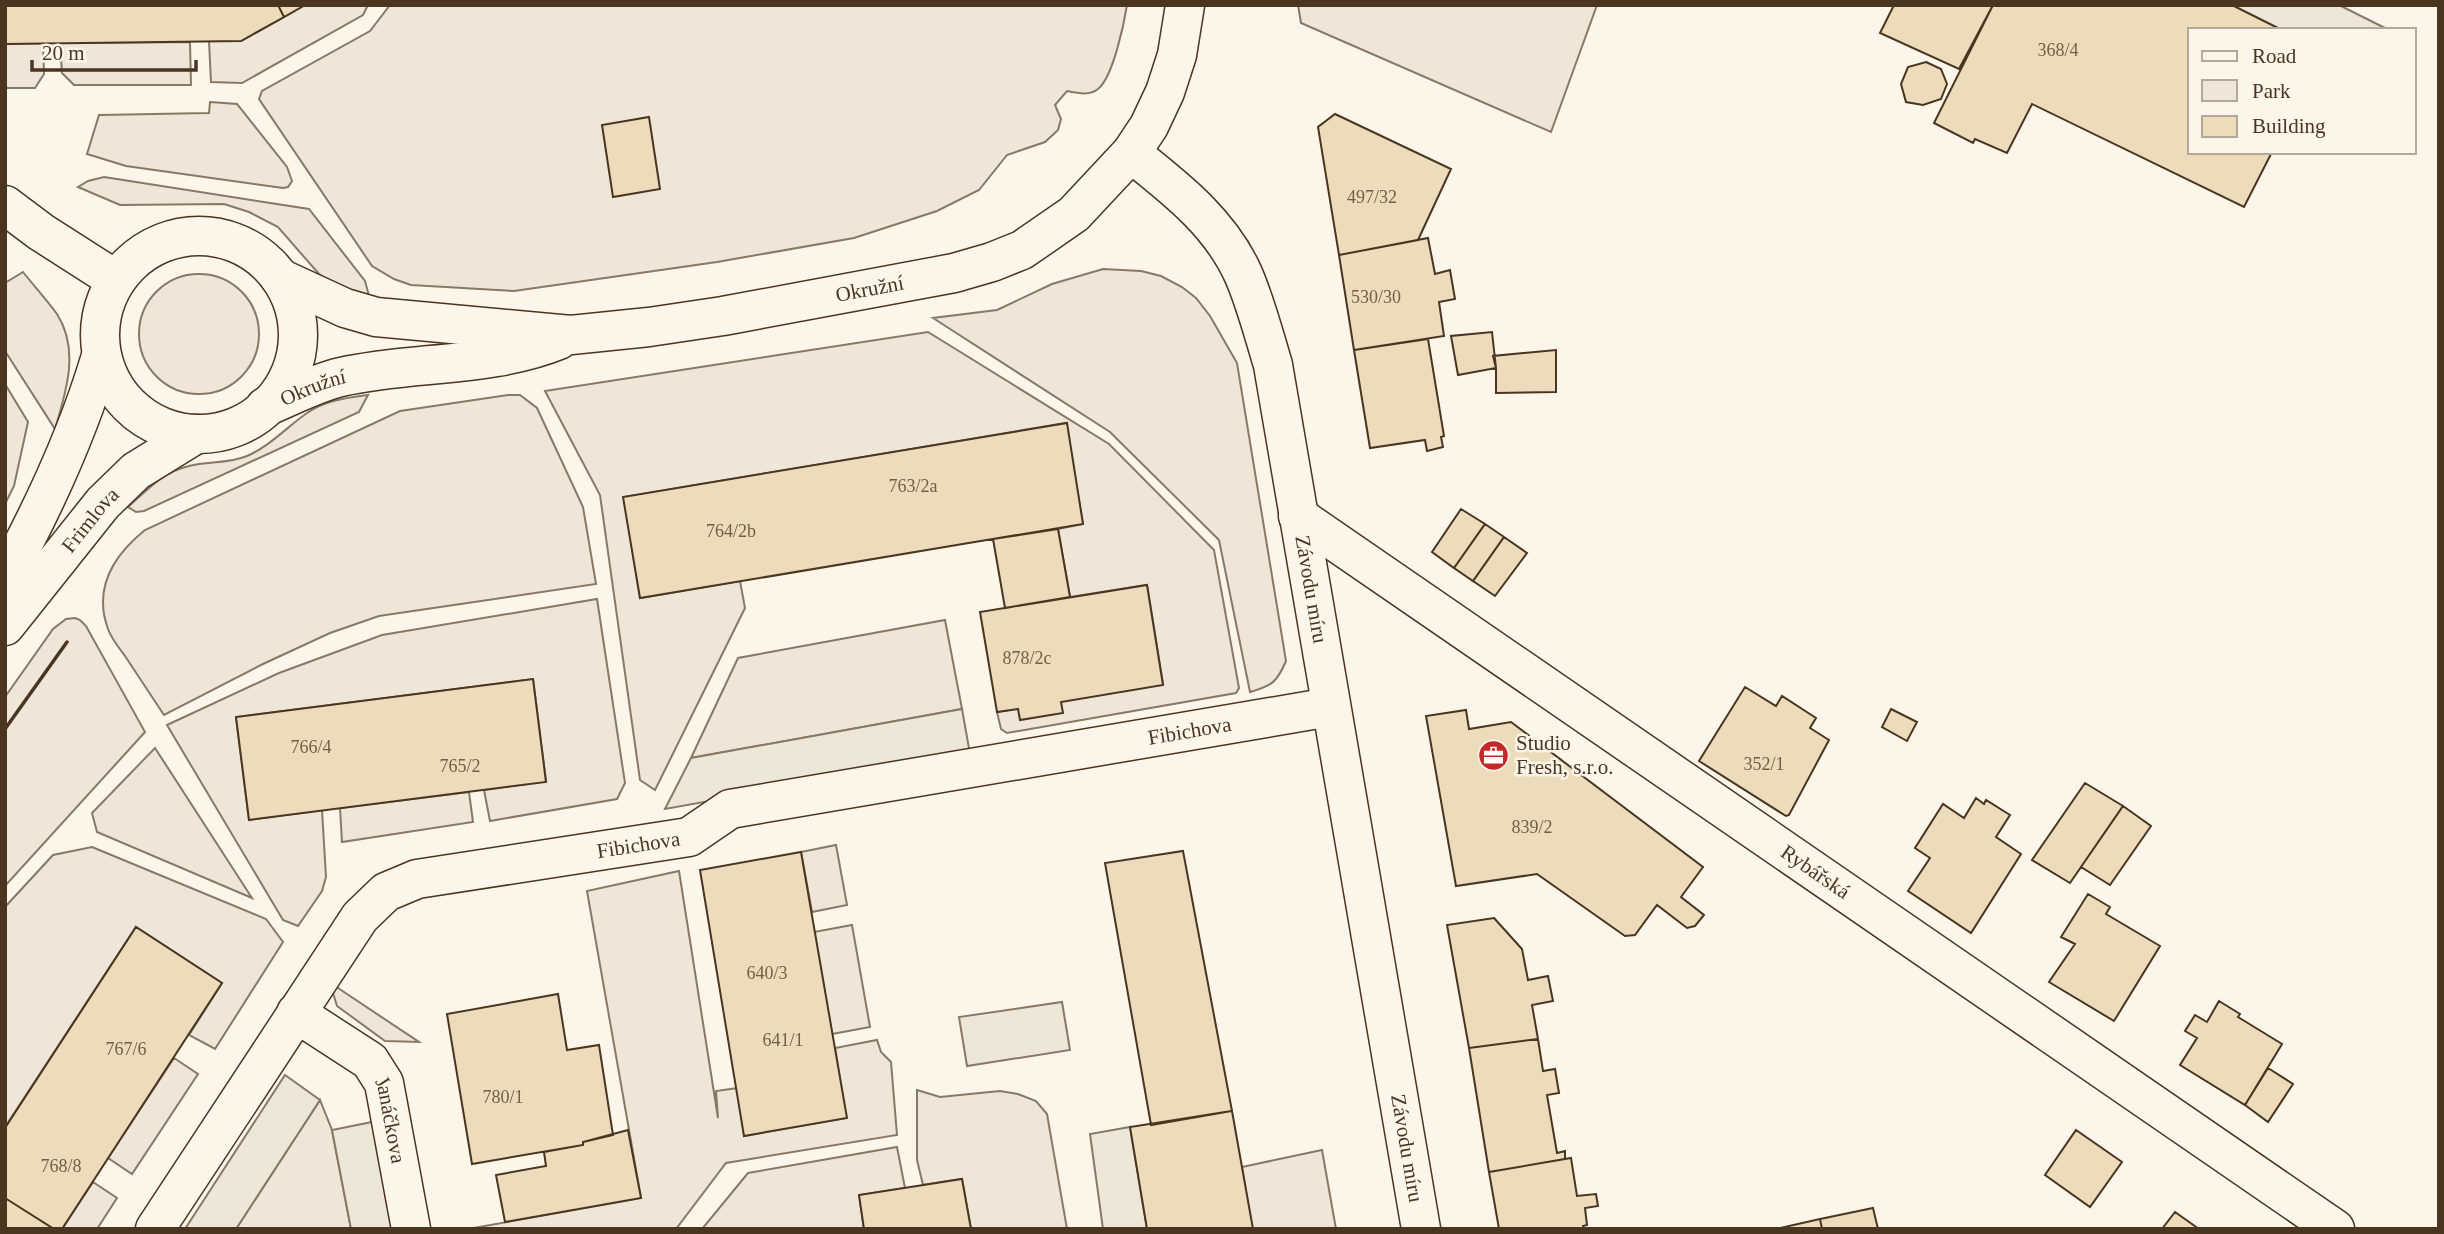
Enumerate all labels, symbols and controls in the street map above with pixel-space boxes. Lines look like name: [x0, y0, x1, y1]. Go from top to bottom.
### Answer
scale bar: [32, 28, 196, 72]
legend: [2188, 28, 2416, 154]
house number: 368/4: [2037, 40, 2079, 60]
text: 20 m: [42, 41, 85, 65]
text: Road: [2252, 44, 2297, 68]
text: Park: [2252, 79, 2291, 103]
text: Building: [2252, 114, 2326, 138]
house number: 497/32: [1347, 187, 1397, 207]
street label: Okružní: [834, 271, 906, 307]
house number: 530/30: [1351, 287, 1401, 307]
street label: Okružní: [276, 364, 348, 411]
house number: 763/2a: [889, 476, 938, 496]
street label: Frimlova: [56, 482, 124, 557]
house number: 764/2b: [706, 521, 756, 541]
street label: Závodu míru: [1290, 533, 1333, 646]
house number: 878/2c: [1003, 648, 1052, 668]
street label: Fibichova: [1146, 712, 1234, 750]
place label: Studio Fresh, s.r.o.: [1516, 731, 1613, 779]
house number: 766/4: [290, 737, 332, 757]
office icon: Studio Fresh, s.r.o.: [1476, 738, 1510, 772]
house number: 352/1: [1743, 754, 1785, 774]
house number: 765/2: [439, 756, 481, 776]
house number: 839/2: [1511, 817, 1553, 837]
street label: Fibichova: [595, 826, 682, 863]
street label: Rybářská: [1776, 840, 1855, 904]
house number: 640/3: [746, 963, 788, 983]
house number: 641/1: [762, 1030, 804, 1050]
house number: 767/6: [105, 1039, 147, 1059]
street label: Janáčkova: [371, 1071, 411, 1166]
house number: 780/1: [482, 1087, 524, 1107]
street label: Závodu míru: [1386, 1092, 1428, 1204]
house number: 768/8: [40, 1156, 82, 1176]

